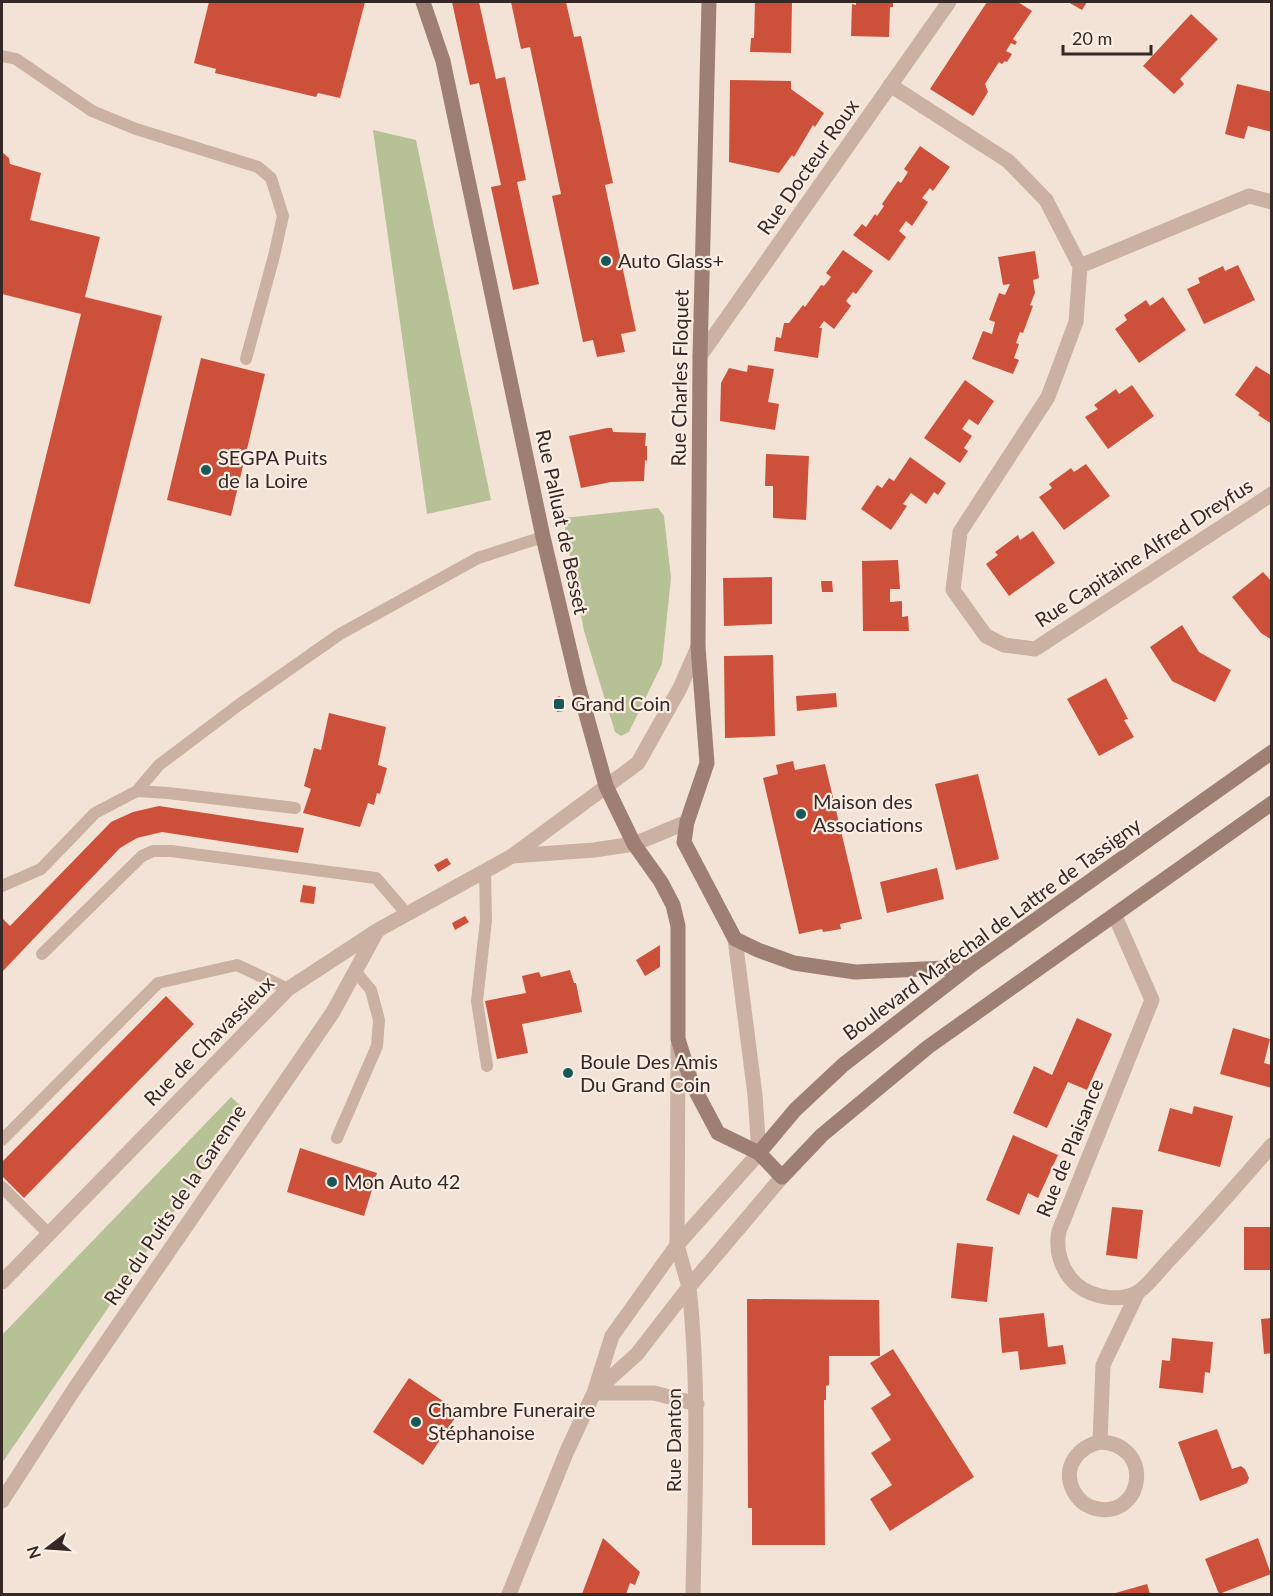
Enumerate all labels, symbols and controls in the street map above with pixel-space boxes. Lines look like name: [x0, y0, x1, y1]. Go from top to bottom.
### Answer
scale bar: [1063, 18, 1152, 56]
text: 20 m: [1072, 27, 1112, 49]
street label: Rue Docteur Roux: [751, 94, 863, 239]
place label: Auto Glass+: [618, 248, 724, 272]
marker: Auto Glass+: [599, 254, 613, 268]
street label: Rue Charles Floquet: [665, 289, 693, 467]
street label: Rue Palluat de Besset: [532, 427, 594, 616]
place label: SEGPA Puits de la Loire: [218, 445, 327, 492]
marker: SEGPA Puits de la Loire: [199, 463, 213, 477]
street label: Rue Capitaine Alfred Dreyfus: [1030, 473, 1257, 632]
place label: Grand Coin: [571, 691, 670, 715]
marker: Grand Coin: [552, 697, 566, 711]
place label: Maison des Associations: [813, 789, 923, 836]
marker: Maison des Associations: [794, 807, 808, 821]
street label: Boulevard Maréchal de Lattre de Tassigny: [838, 812, 1146, 1044]
street label: Rue de Chavassieux: [138, 970, 278, 1110]
place label: Boule Des Amis Du Grand Coin: [580, 1049, 718, 1096]
marker: Boule Des Amis Du Grand Coin: [561, 1066, 575, 1080]
street label: Rue de Plaisance: [1030, 1075, 1108, 1220]
street label: Rue du Puits de la Garenne: [98, 1100, 250, 1309]
place label: Mon Auto 42: [344, 1169, 460, 1193]
marker: Mon Auto 42: [325, 1175, 339, 1189]
street label: Rue Danton: [661, 1388, 685, 1492]
place label: Chambre Funeraire Stéphanoise: [428, 1397, 595, 1444]
marker: Chambre Funeraire Stéphanoise: [409, 1415, 423, 1429]
north arrow: [18, 1518, 78, 1578]
text: N: [22, 1544, 44, 1561]

